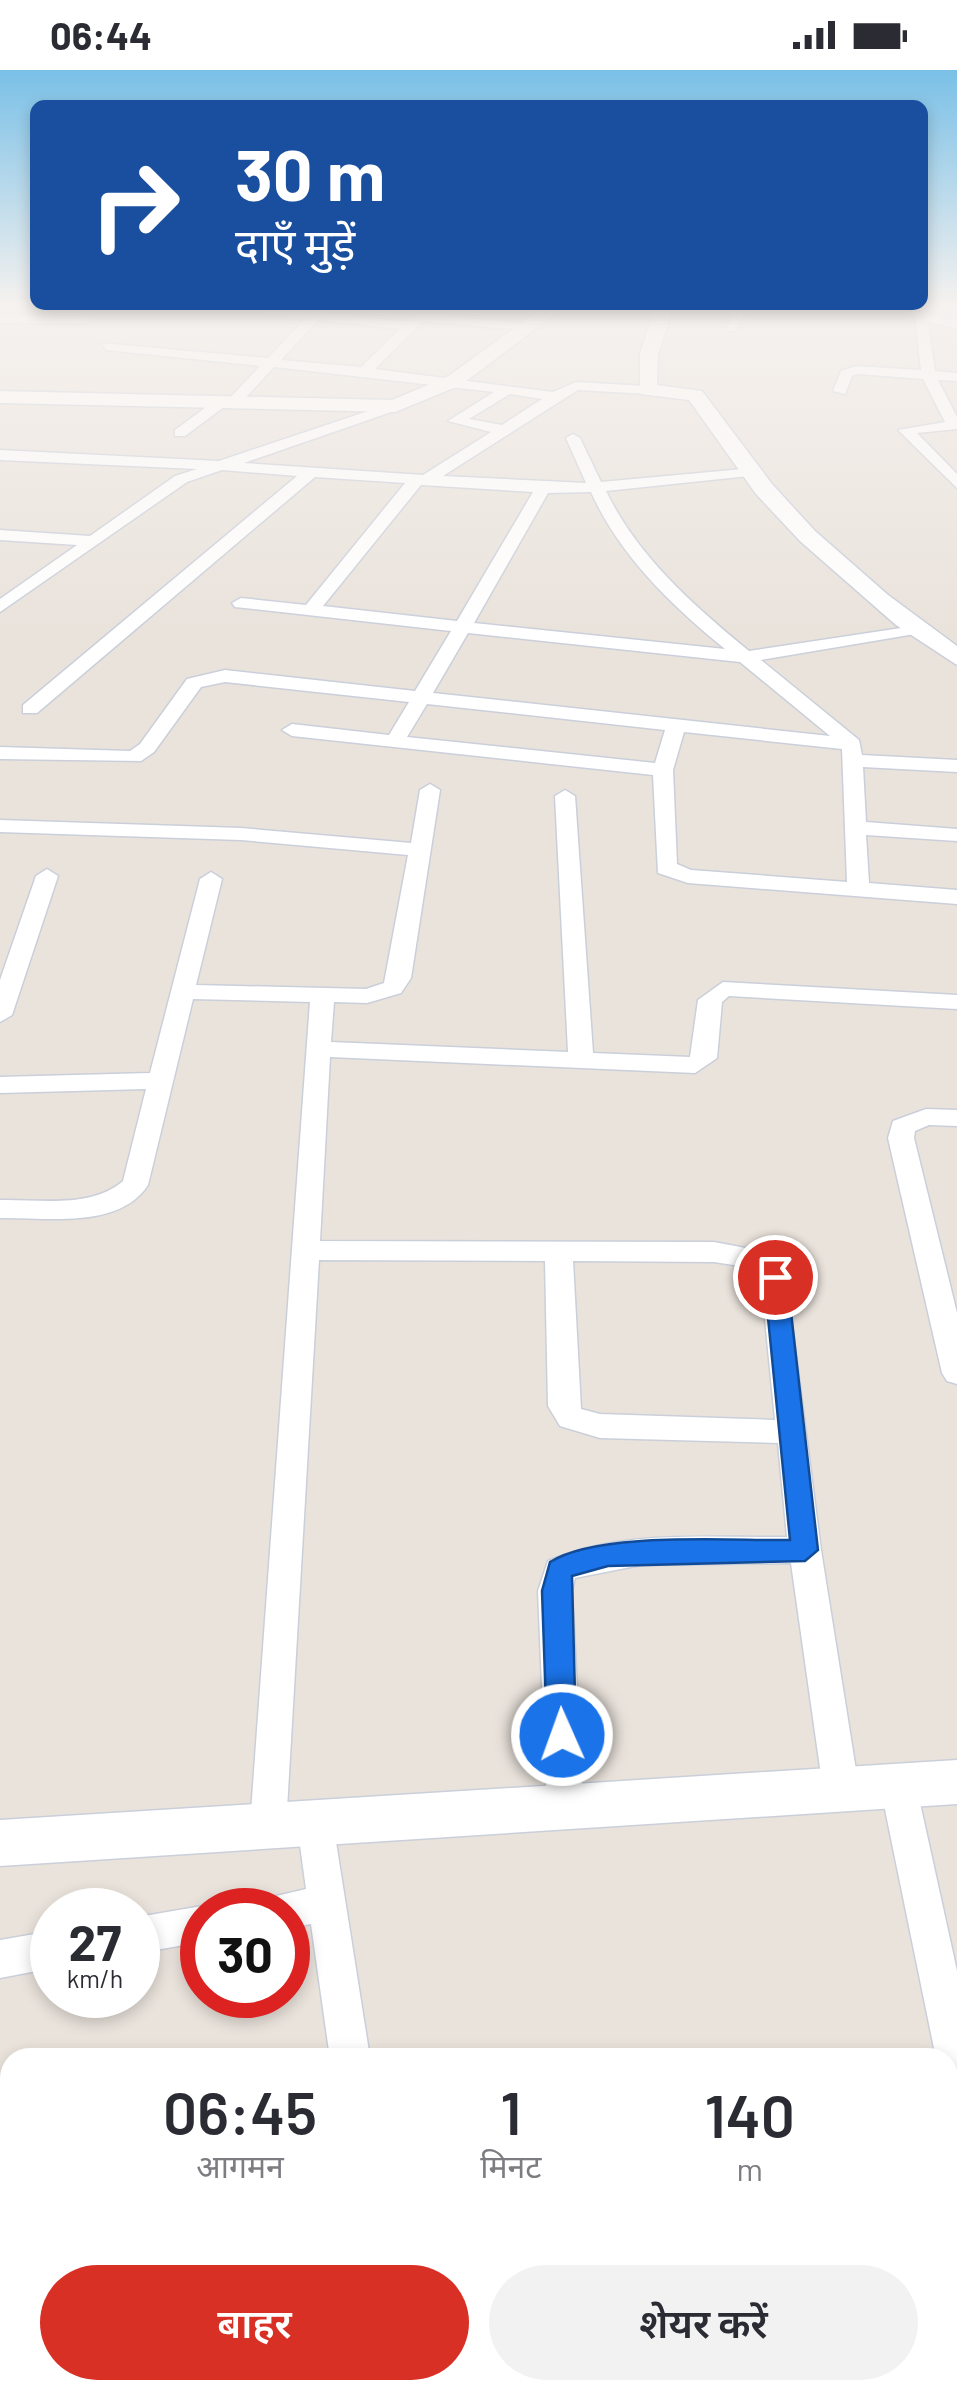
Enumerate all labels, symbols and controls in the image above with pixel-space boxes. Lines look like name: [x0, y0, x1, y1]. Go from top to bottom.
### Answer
text: 06:44: [50, 12, 152, 58]
text: 30 m: [235, 131, 385, 215]
icon: right: [70, 140, 200, 270]
text: दाएँ मुड़ें: [235, 216, 355, 270]
pin: [733, 1235, 818, 1320]
icon: arrive: [748, 1250, 803, 1305]
position arrow: [510, 1683, 614, 1787]
speed limit sign: 30: [180, 1888, 310, 2018]
text: 27: [69, 1911, 121, 1971]
text: km/h: [67, 1963, 123, 1993]
text: 06:45: [163, 2075, 317, 2147]
text: 1: [500, 2075, 521, 2147]
text: 140: [705, 2078, 795, 2150]
text: आगमन: [196, 2146, 284, 2184]
text: मिनट: [480, 2146, 541, 2184]
text: m: [736, 2149, 763, 2187]
button: बाहर: [40, 2265, 469, 2380]
button: शेयर करें: [489, 2265, 918, 2380]

